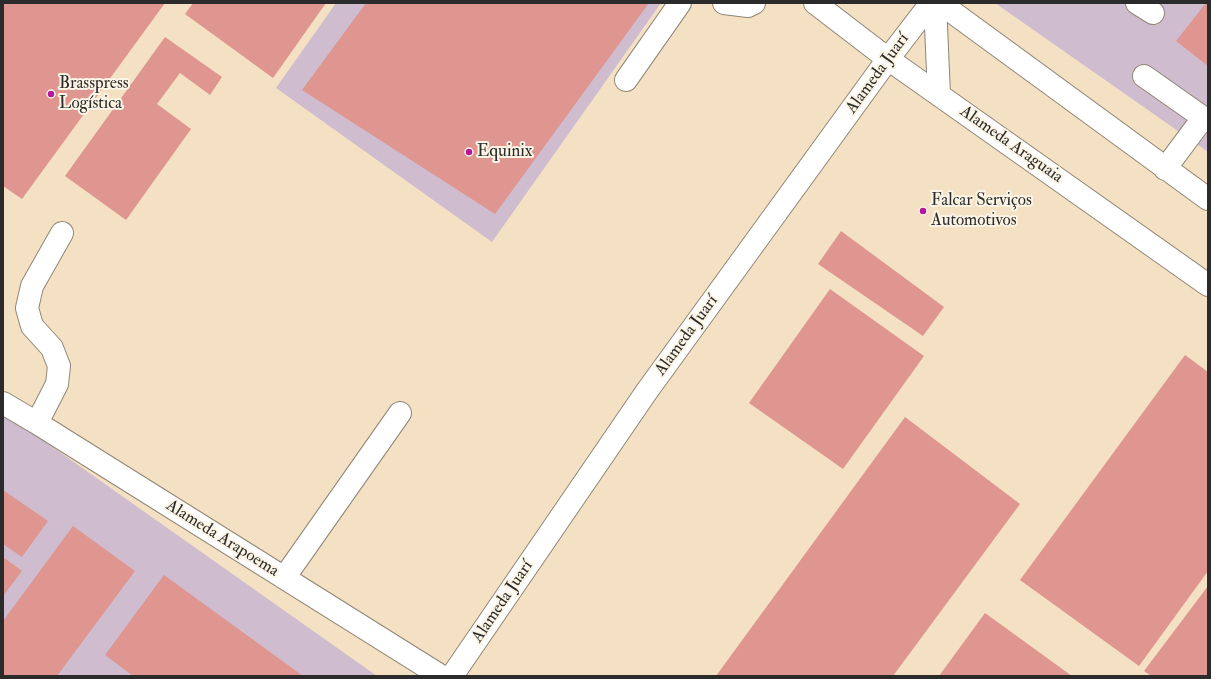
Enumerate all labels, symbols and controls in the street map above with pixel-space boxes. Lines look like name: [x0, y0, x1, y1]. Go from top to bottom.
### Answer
street label: Alameda Juarí: [842, 30, 914, 118]
place label: Brasspress Logística: [59, 74, 129, 114]
marker: Brasspress Logística: [46, 89, 56, 99]
street label: Alameda Araguaia: [955, 102, 1067, 188]
place label: Equinix: [477, 142, 532, 162]
marker: Equinix: [464, 147, 474, 157]
place label: Falcar Serviços Automotivos: [931, 191, 1032, 231]
marker: Falcar Serviços Automotivos: [918, 206, 928, 216]
street label: Alameda Juarí: [651, 292, 723, 380]
street label: Alameda Arapoema: [162, 496, 282, 582]
street label: Alameda Juarí: [468, 557, 538, 647]

